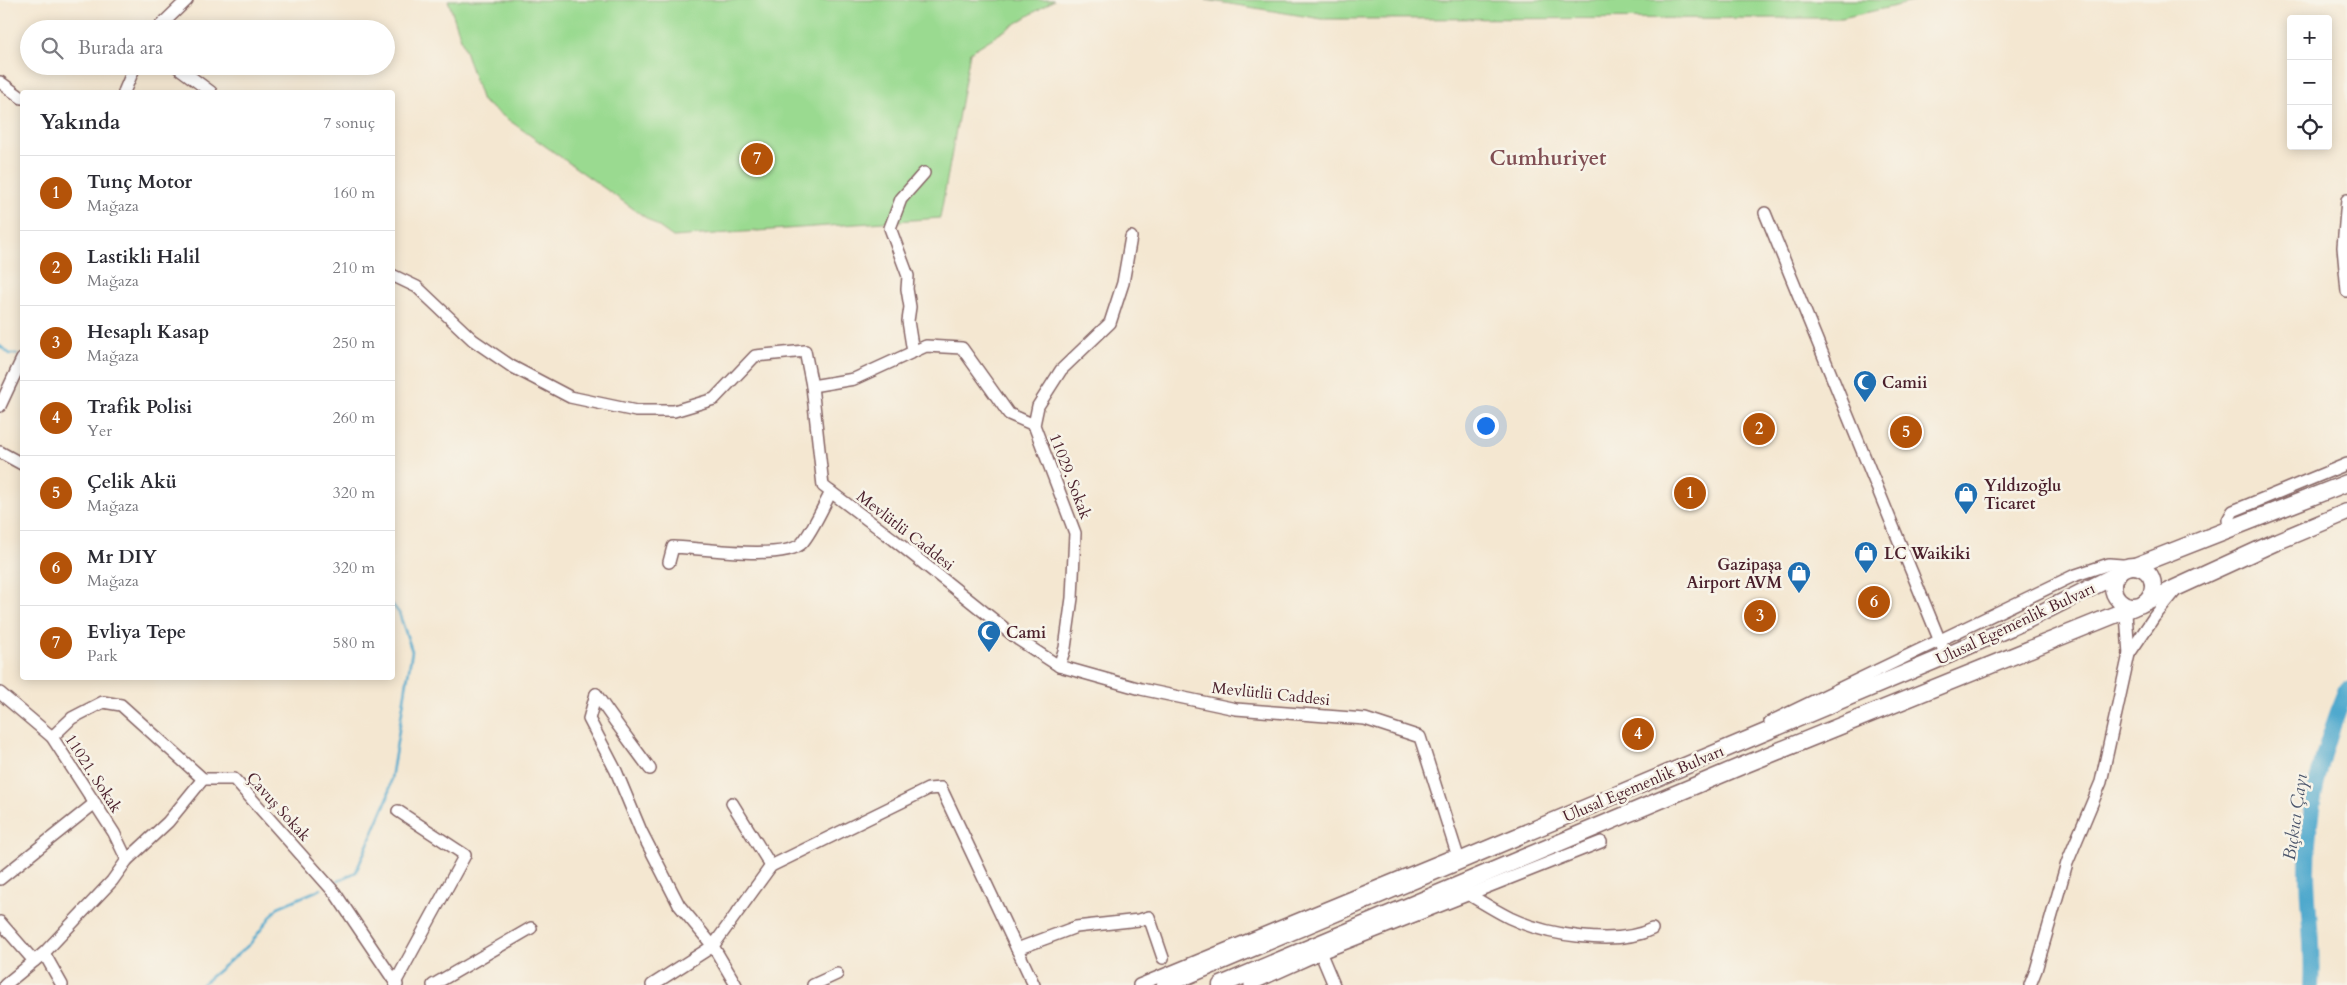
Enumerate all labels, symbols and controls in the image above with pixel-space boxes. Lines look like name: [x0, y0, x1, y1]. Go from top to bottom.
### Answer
map controls: [2287, 15, 2332, 150]
button: +: [2287, 15, 2332, 60]
search box: [20, 20, 395, 75]
icon: search: [38, 34, 66, 62]
text: Burada ara: [78, 35, 163, 61]
button: −: [2287, 60, 2332, 105]
button: locate: [2287, 105, 2332, 150]
text: Yakında: [40, 108, 120, 137]
text: 7 sonuç: [323, 112, 375, 134]
pin: 7: [741, 140, 773, 178]
district label: Cumhuriyet: [1489, 144, 1607, 173]
text: Tunç Motor: [87, 169, 192, 195]
text: 1: [52, 182, 60, 204]
text: 160 m: [333, 182, 375, 204]
text: Mağaza: [87, 195, 139, 217]
text: Lastikli Halil: [87, 244, 200, 270]
text: 2: [52, 257, 60, 279]
text: 210 m: [333, 257, 375, 279]
text: Mağaza: [87, 270, 139, 292]
text: Hesaplı Kasap: [87, 319, 209, 345]
text: 3: [52, 332, 60, 354]
text: 250 m: [333, 332, 375, 354]
text: Mağaza: [87, 345, 139, 367]
mosque icon: Camii: [1852, 369, 1878, 403]
place label: Camii: [1882, 372, 1927, 394]
text: Trafik Polisi: [87, 394, 192, 420]
text: 4: [52, 407, 60, 429]
text: 260 m: [333, 407, 375, 429]
pin: 2: [1743, 410, 1775, 448]
your location: [1473, 413, 1499, 439]
pin: 5: [1890, 413, 1922, 451]
text: Yer: [87, 420, 112, 442]
street label: 11029. Sokak: [1044, 430, 1097, 523]
text: Çelik Akü: [87, 469, 177, 495]
pin: 1: [1674, 474, 1706, 512]
place label: Yıldızoğlu Ticaret: [1984, 475, 2062, 515]
shop icon: Yıldızoğlu Ticaret: [1953, 481, 1979, 515]
text: 5: [52, 482, 60, 504]
text: 320 m: [333, 482, 375, 504]
street label: Mevlütlü Caddesi: [852, 486, 959, 576]
text: Mağaza: [87, 495, 139, 517]
shop icon: LC Waikiki: [1853, 540, 1879, 574]
place label: LC Waikiki: [1884, 543, 1970, 565]
text: Mr DIY: [87, 544, 157, 570]
place label: Gazipaşa Airport AVM: [1686, 554, 1782, 594]
text: 6: [52, 557, 60, 579]
text: 320 m: [333, 557, 375, 579]
shop icon: Gazipaşa Airport AVM: [1786, 560, 1812, 594]
text: Mağaza: [87, 570, 139, 592]
street label: Ulusal Egemenlik Bulvarı: [1932, 577, 2099, 670]
pin: 6: [1858, 583, 1890, 621]
pin: 3: [1744, 597, 1776, 635]
text: Evliya Tepe: [87, 619, 186, 645]
mosque icon: Cami: [976, 619, 1002, 653]
place label: Cami: [1006, 622, 1046, 644]
text: 7: [52, 632, 60, 654]
text: 580 m: [333, 632, 375, 654]
text: Park: [87, 645, 118, 667]
street label: Mevlütlü Caddesi: [1211, 677, 1332, 711]
pin: 4: [1622, 715, 1654, 753]
street label: 11021. Sokak: [59, 730, 127, 818]
street label: Ulusal Egemenlik Bulvarı: [1559, 740, 1728, 828]
street label: Çavuş Sokak: [241, 767, 316, 846]
water label: Bıçkıcı Çayı: [2277, 772, 2314, 862]

